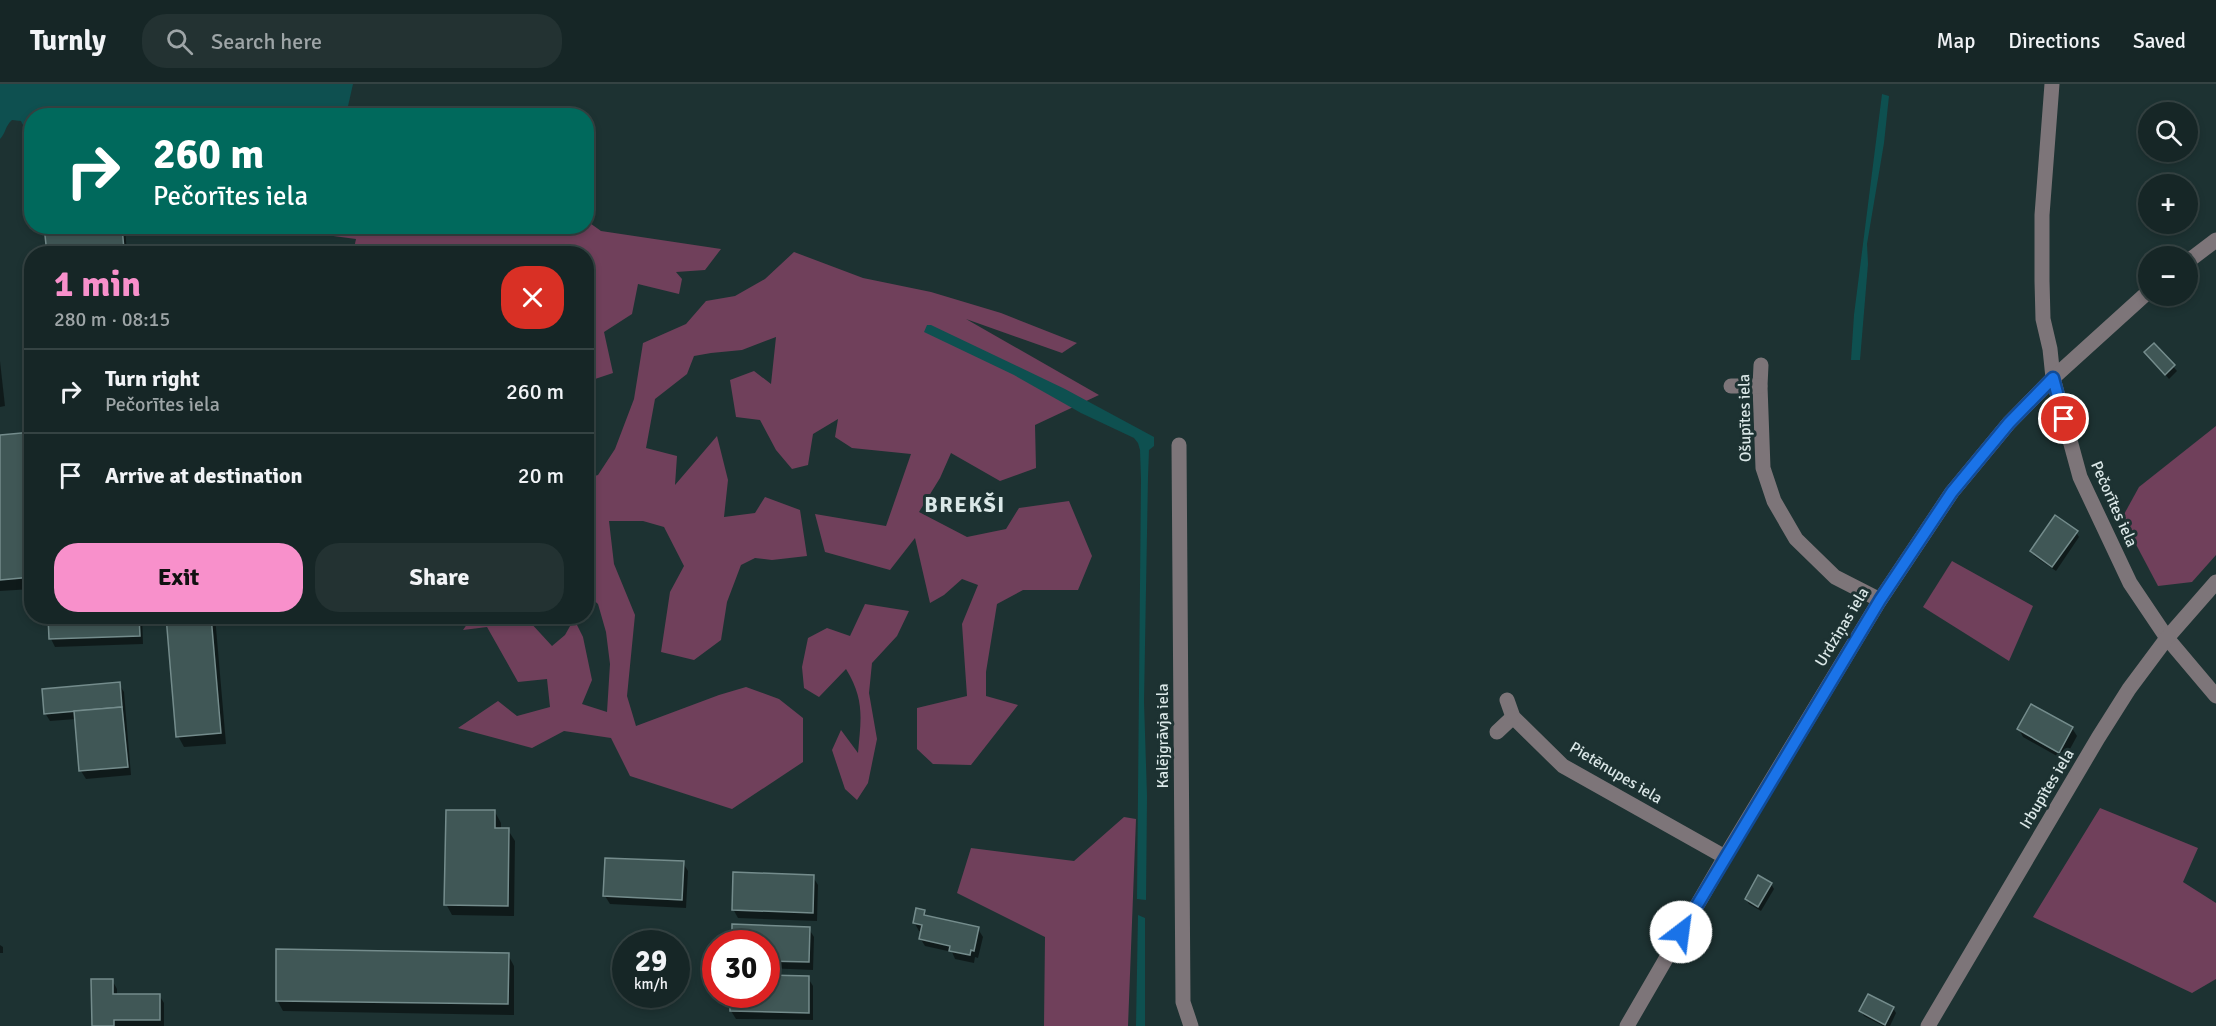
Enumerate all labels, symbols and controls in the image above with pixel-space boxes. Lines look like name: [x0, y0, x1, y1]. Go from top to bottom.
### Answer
search box: [142, 14, 562, 68]
text: Turnly: [30, 24, 106, 58]
icon: search: [163, 25, 196, 58]
text: Search here: [211, 28, 322, 55]
text: Map: [1937, 28, 1975, 54]
text: Directions: [2008, 28, 2100, 54]
text: Saved: [2133, 28, 2186, 54]
map controls: [2138, 102, 2198, 306]
button: search: [2138, 102, 2198, 162]
text: 260 m: [153, 129, 264, 180]
icon: right: [54, 132, 132, 210]
button: +: [2138, 174, 2198, 234]
text: Pečorītes iela: [153, 180, 308, 213]
button: −: [2138, 246, 2198, 306]
text: 1 min: [54, 262, 141, 307]
button: close: [501, 266, 564, 329]
text: 280 m · 08:15: [54, 307, 170, 332]
text: Turn right: [105, 365, 200, 392]
street label: Ošupītes iela: [1734, 374, 1756, 462]
icon: right: [54, 375, 87, 408]
text: 260 m: [506, 378, 564, 405]
text: Pečorītes iela: [105, 392, 220, 417]
pin: [2038, 393, 2089, 444]
icon: arrive: [2047, 402, 2080, 435]
street label: Pečorītes iela: [2086, 458, 2142, 550]
icon: arrive: [54, 459, 87, 492]
text: Arrive at destination: [105, 462, 302, 489]
text: 20 m: [518, 462, 564, 489]
district label: BREKŠI: [924, 491, 1006, 518]
button: Exit: [54, 543, 303, 612]
button: Share: [315, 543, 564, 612]
street label: Urdziņas iela: [1811, 584, 1873, 670]
street label: Kalējgrāvja iela: [1153, 684, 1173, 789]
street label: Pietēnupes iela: [1566, 738, 1666, 808]
street label: Irbupītes iela: [2015, 745, 2079, 833]
position arrow: [1649, 900, 1713, 964]
speed limit sign: 30: [702, 930, 780, 1008]
text: 29: [635, 943, 667, 980]
text: km/h: [634, 975, 668, 993]

